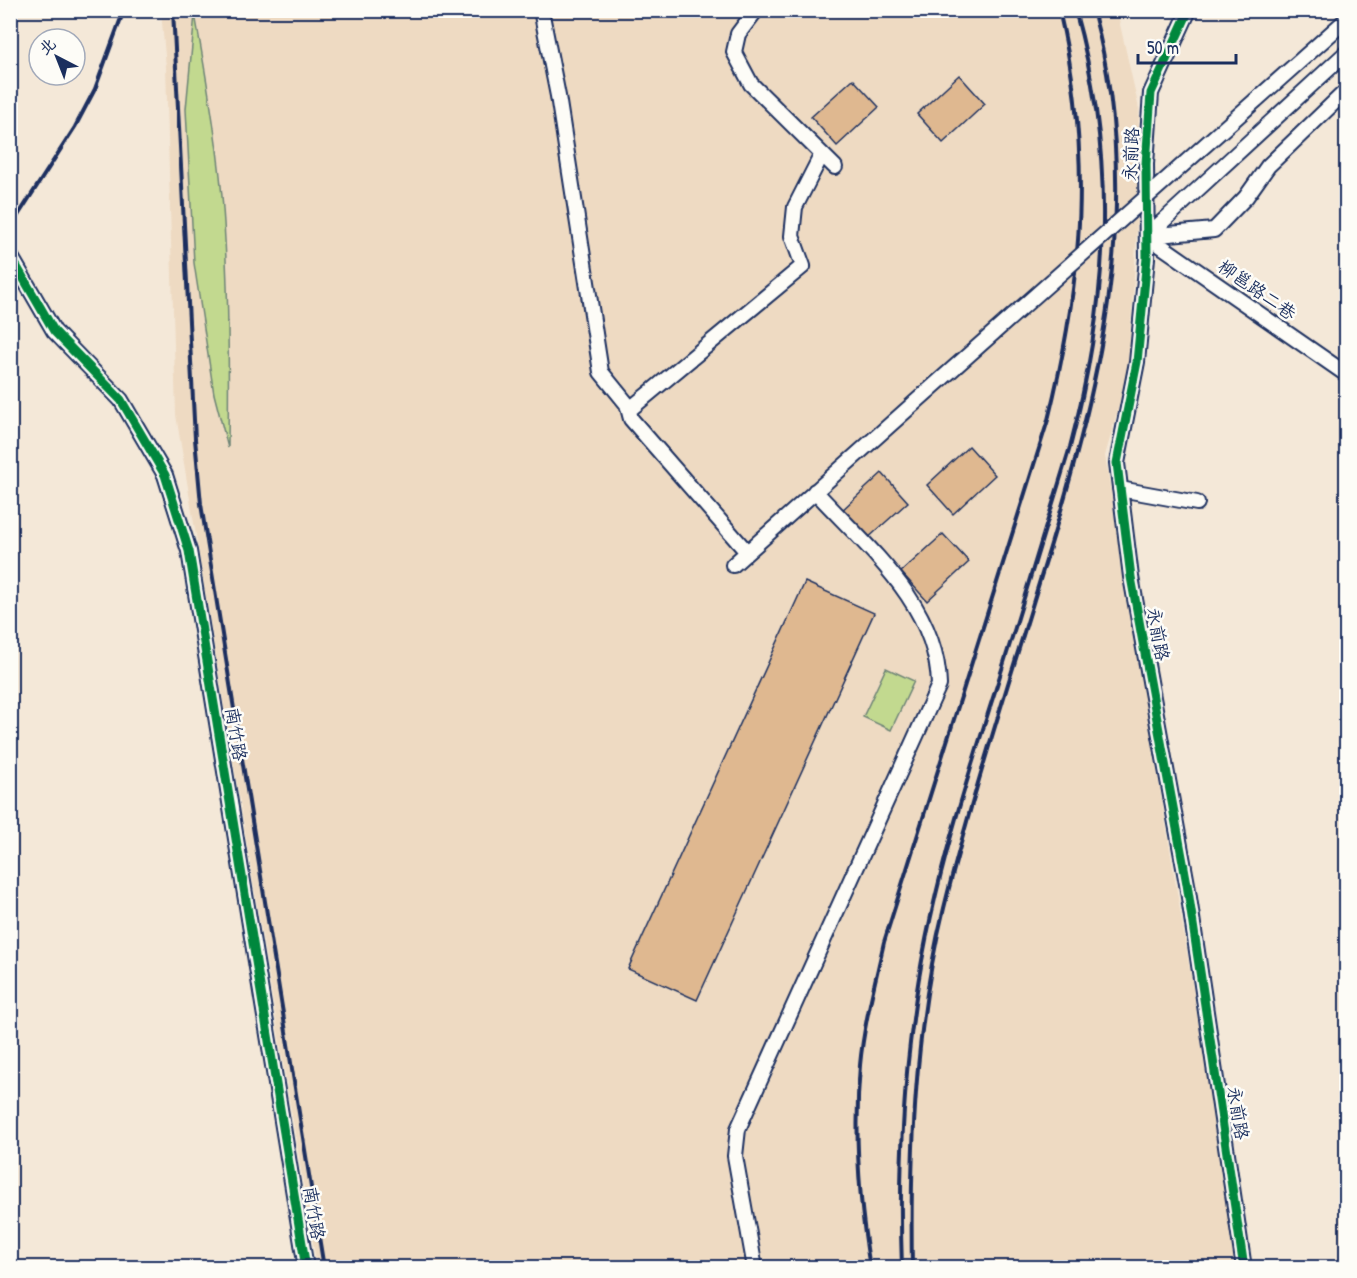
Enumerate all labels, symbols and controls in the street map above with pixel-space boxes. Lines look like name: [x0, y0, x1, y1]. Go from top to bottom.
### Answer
north arrow: [27, 27, 87, 87]
scale bar: [1138, 27, 1236, 65]
text: 北: [34, 32, 60, 59]
text: 50 m: [1147, 35, 1179, 60]
street label: 永前路: [1117, 126, 1144, 182]
street label: 柳邕路二巷: [1213, 254, 1301, 326]
street label: 永前路: [1141, 605, 1175, 663]
street label: 南竹路: [220, 705, 253, 763]
street label: 永前路: [1222, 1084, 1255, 1142]
street label: 南竹路: [298, 1184, 331, 1242]

